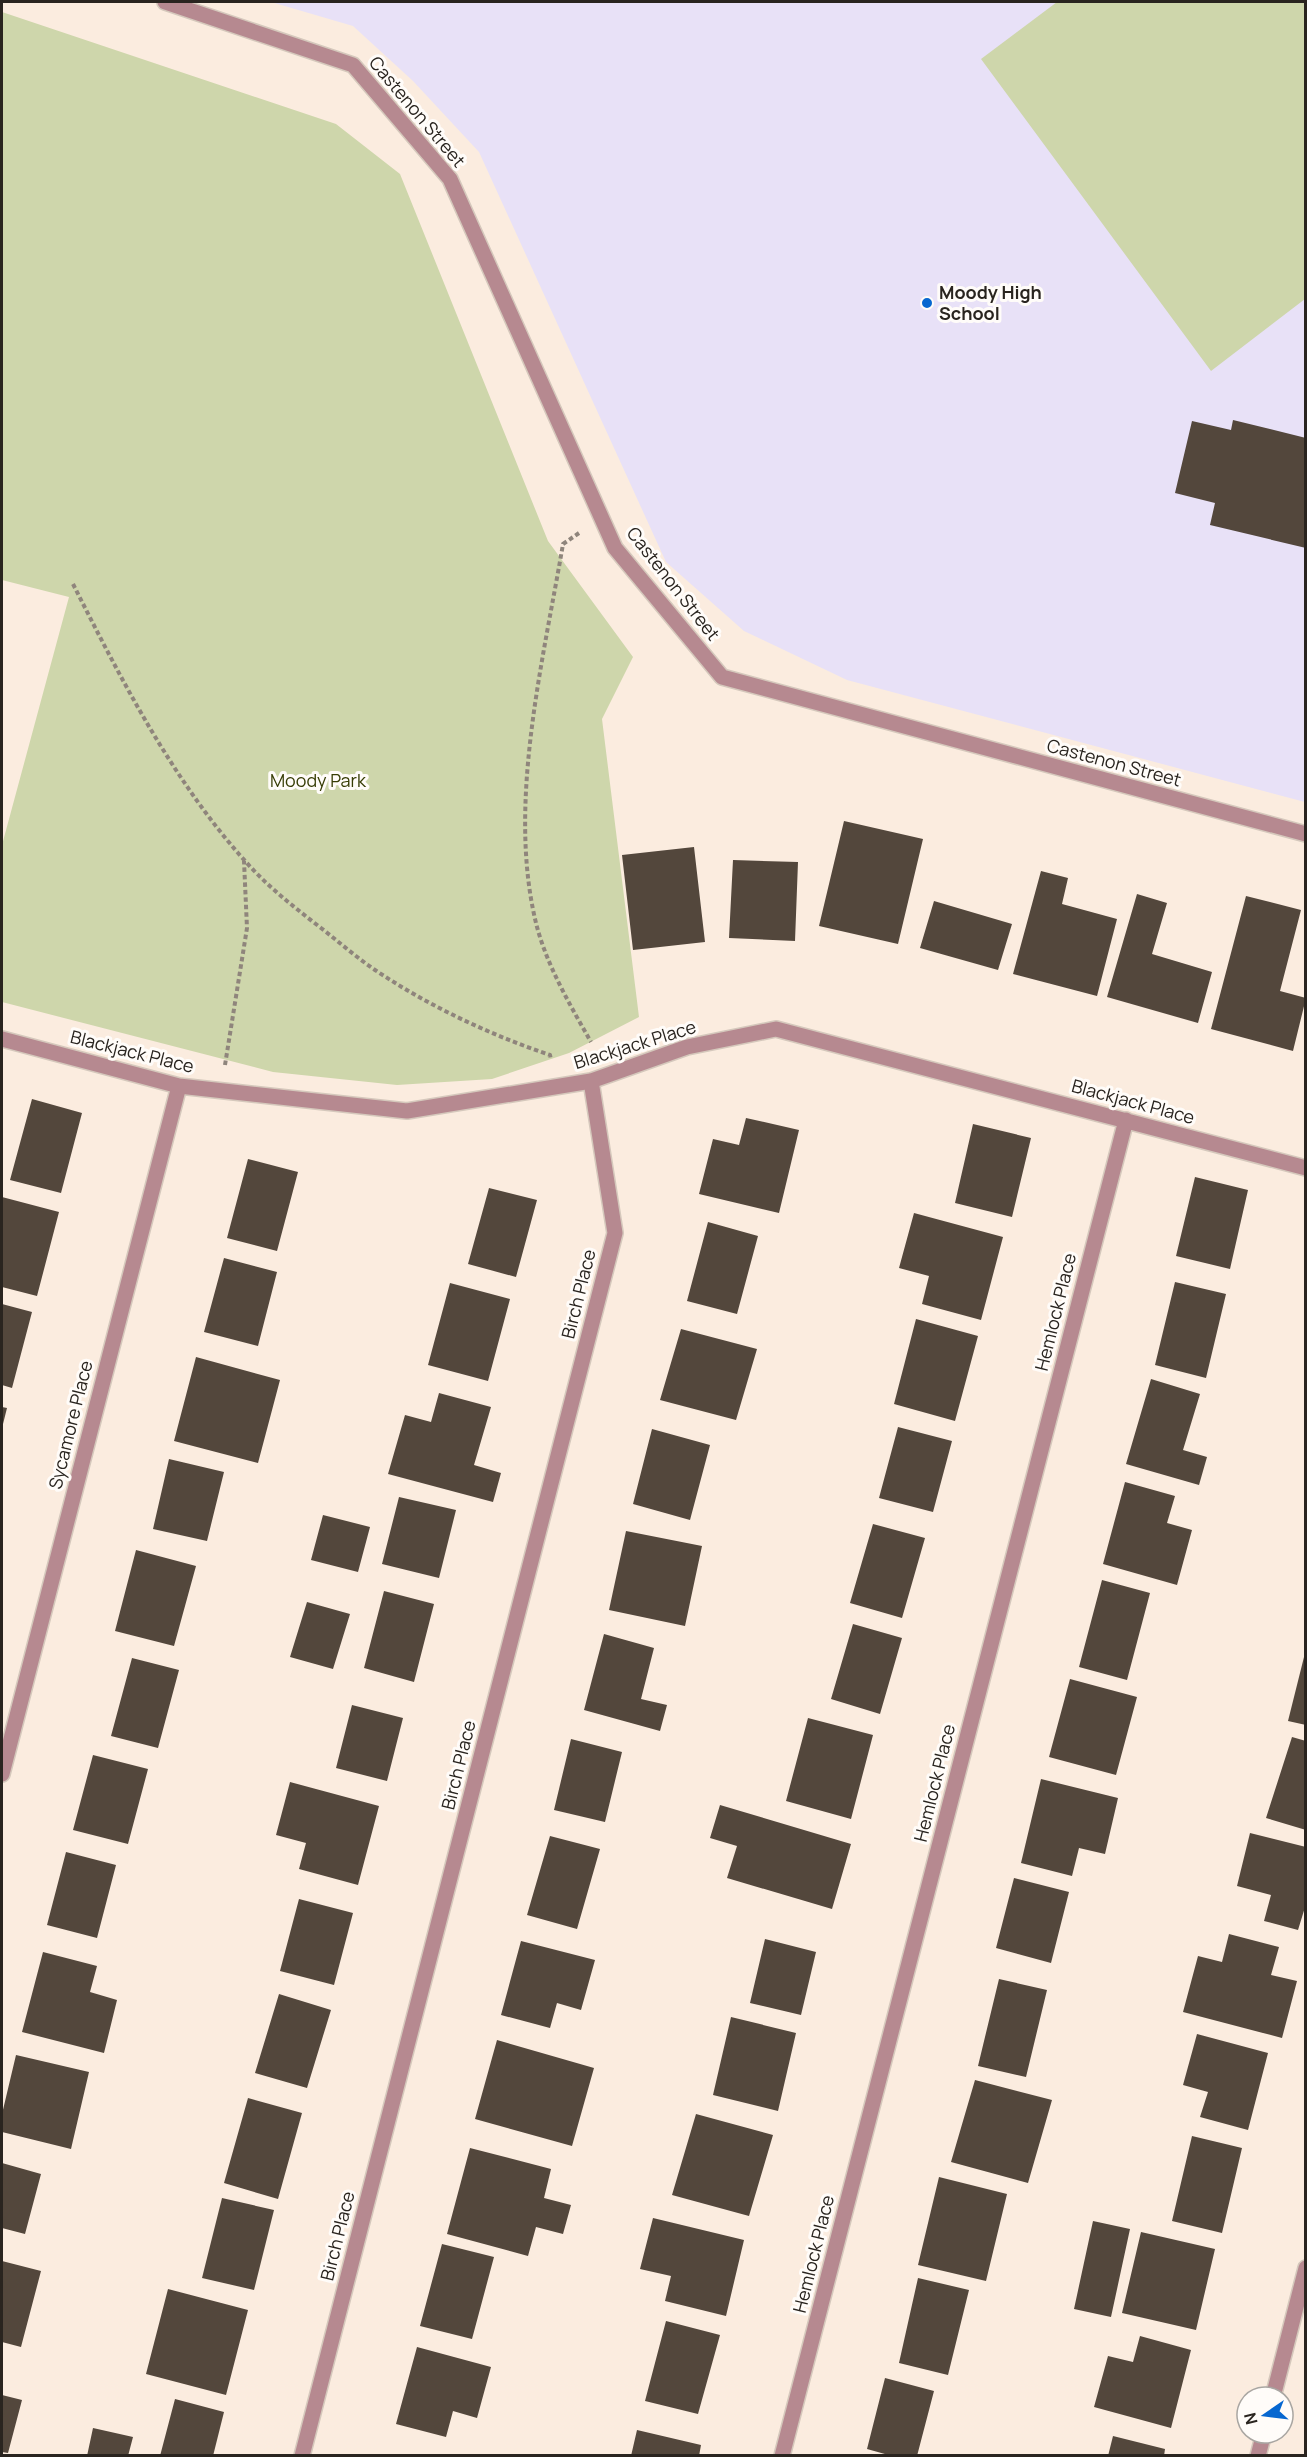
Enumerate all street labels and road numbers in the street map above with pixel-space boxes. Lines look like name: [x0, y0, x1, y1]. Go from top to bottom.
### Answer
street label: Castenon Street: [364, 51, 471, 172]
street label: Castenon Street: [622, 522, 726, 645]
street label: Castenon Street: [1045, 733, 1184, 791]
street label: Blackjack Place: [571, 1014, 699, 1074]
street label: Blackjack Place: [68, 1024, 196, 1078]
street label: Blackjack Place: [1069, 1073, 1197, 1129]
street label: Birch Place: [555, 1247, 601, 1341]
street label: Hemlock Place: [1029, 1250, 1081, 1373]
street label: Sycamore Place: [42, 1358, 98, 1491]
street label: Birch Place: [435, 1718, 481, 1812]
street label: Hemlock Place: [908, 1721, 960, 1844]
street label: Birch Place: [314, 2189, 360, 2283]
street label: Hemlock Place: [787, 2192, 839, 2315]

